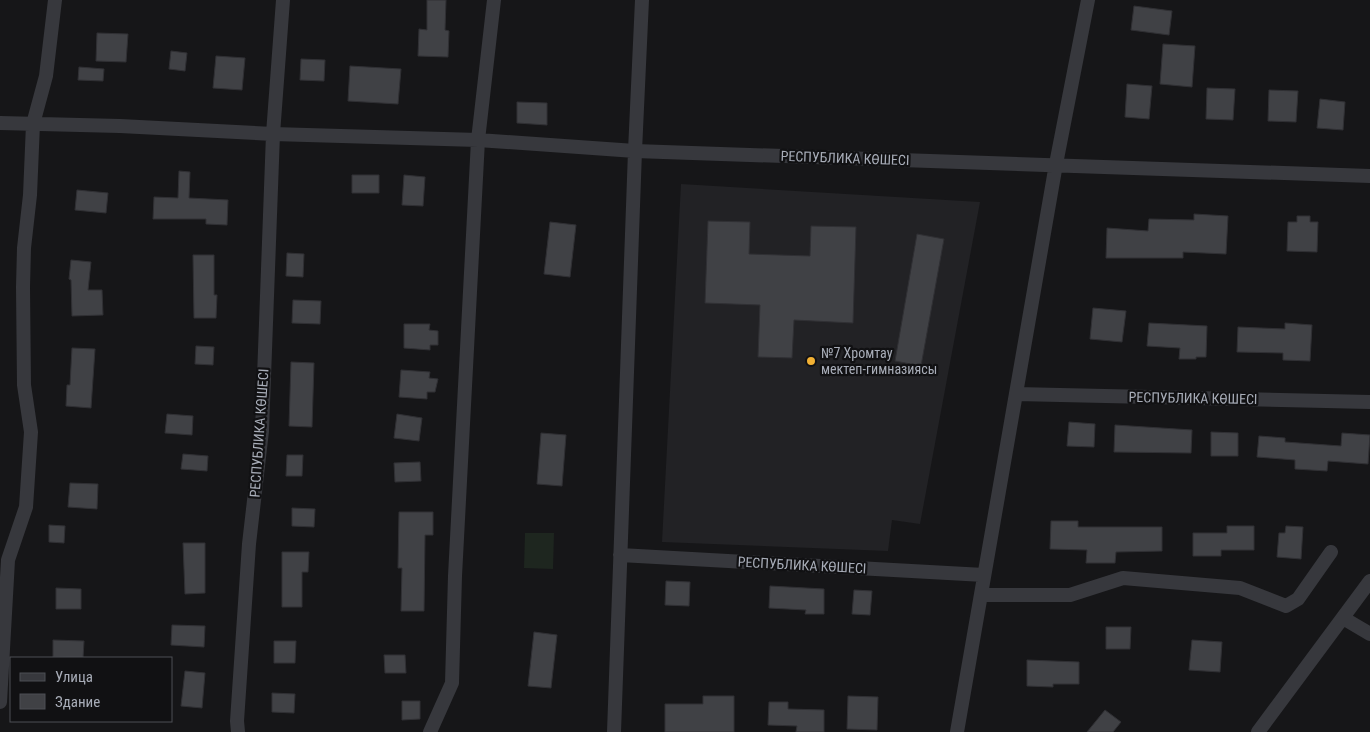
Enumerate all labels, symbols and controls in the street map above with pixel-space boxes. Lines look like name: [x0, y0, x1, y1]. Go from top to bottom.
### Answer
street label: РЕСПУБЛИКА КӨШЕСІ: [780, 148, 910, 168]
place label: №7 Хромтау мектеп-гимназиясы: [821, 345, 937, 377]
marker: №7 Хромтау мектеп-гимназиясы: [805, 355, 817, 367]
street label: РЕСПУБЛИКА КӨШЕСІ: [247, 368, 271, 498]
street label: РЕСПУБЛИКА КӨШЕСІ: [1128, 389, 1258, 407]
street label: РЕСПУБЛИКА КӨШЕСІ: [737, 554, 867, 576]
legend: [10, 657, 172, 722]
text: Улица: [55, 668, 93, 686]
text: Здание: [55, 693, 100, 711]

